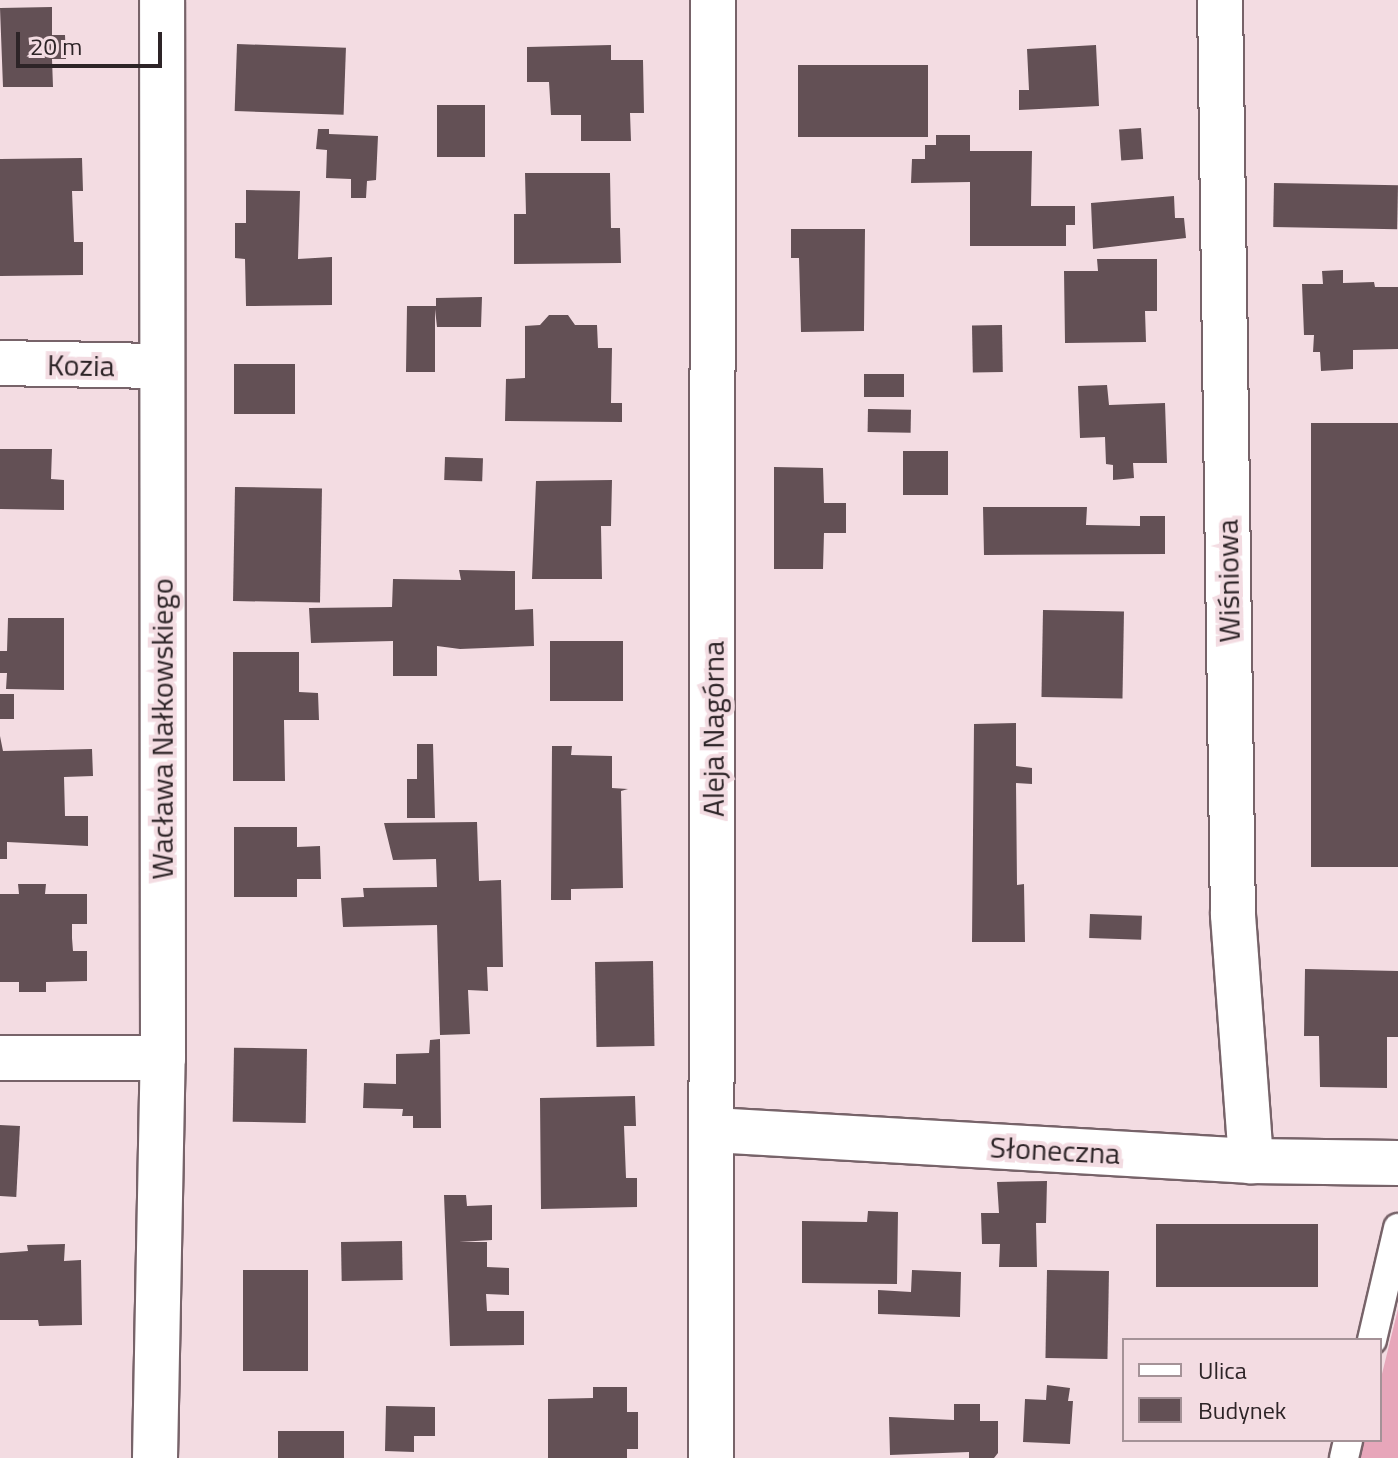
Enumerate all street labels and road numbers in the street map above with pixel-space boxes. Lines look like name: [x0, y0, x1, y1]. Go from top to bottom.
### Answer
street label: Kozia: [47, 346, 115, 384]
street label: Wiśniowa: [1209, 519, 1247, 643]
street label: Wacława Nałkowskiego: [144, 578, 180, 880]
street label: Aleja Nagórna: [695, 641, 731, 817]
street label: Słoneczna: [989, 1129, 1121, 1171]

